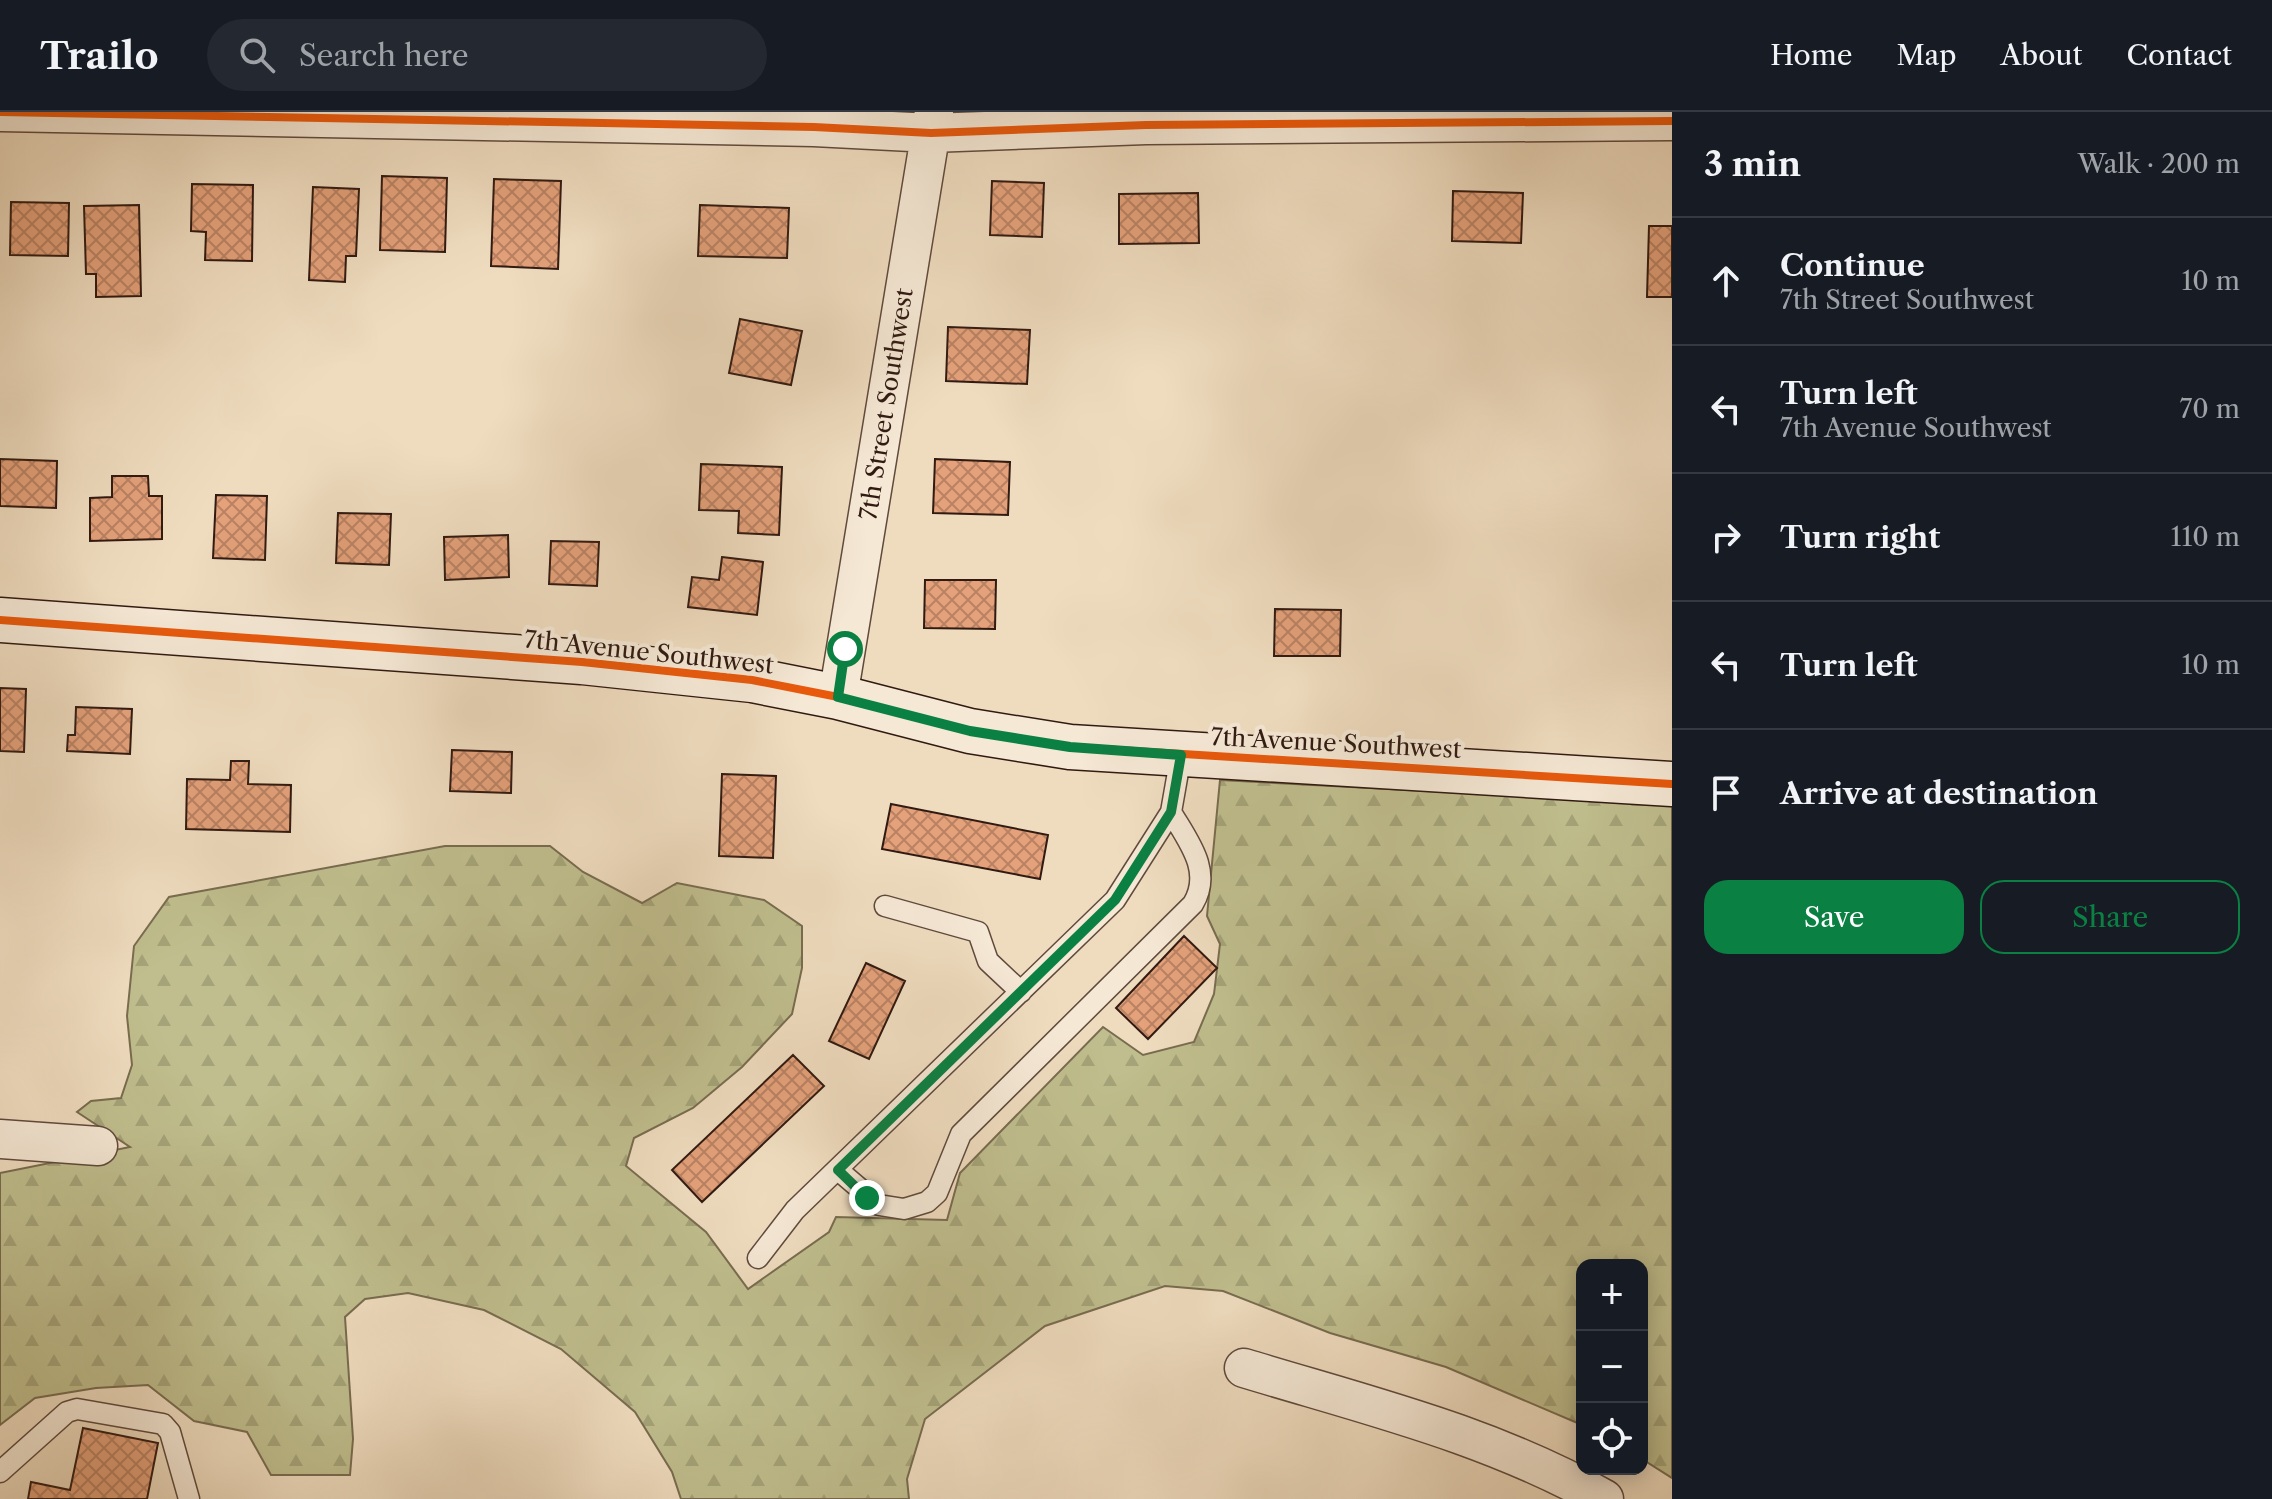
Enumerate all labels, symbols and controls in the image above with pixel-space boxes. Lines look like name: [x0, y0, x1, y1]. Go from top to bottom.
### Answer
search box: [207, 19, 767, 91]
text: Trailo: [40, 32, 159, 79]
icon: search: [235, 33, 279, 77]
text: Search here: [299, 37, 469, 74]
text: Home: [1770, 38, 1852, 72]
text: Map: [1896, 38, 1956, 72]
text: About: [2000, 38, 2082, 72]
text: Contact: [2126, 38, 2232, 72]
text: 3 min: [1704, 143, 1801, 185]
text: Walk · 200 m: [2078, 148, 2240, 180]
text: Continue: [1780, 247, 1925, 284]
icon: ahead: [1704, 259, 1748, 303]
text: 10 m: [2181, 265, 2240, 297]
text: 7th Street Southwest: [1780, 284, 2034, 316]
street label: 7th Street Southwest: [853, 285, 919, 522]
text: Turn left: [1780, 375, 1917, 412]
icon: left: [1704, 387, 1748, 431]
text: 70 m: [2180, 393, 2240, 425]
text: 7th Avenue Southwest: [1780, 412, 2052, 444]
icon: right: [1704, 515, 1748, 559]
text: Turn right: [1780, 519, 1940, 556]
text: 110 m: [2171, 521, 2240, 553]
street label: 7th Avenue Southwest: [523, 624, 776, 680]
route start: [827, 631, 863, 667]
icon: left: [1704, 643, 1748, 687]
text: Turn left: [1780, 647, 1917, 684]
text: 10 m: [2181, 649, 2240, 681]
street label: 7th Avenue Southwest: [1210, 722, 1462, 764]
icon: arrive: [1704, 771, 1748, 815]
text: Arrive at destination: [1780, 775, 2098, 812]
button: Save: [1704, 880, 1964, 954]
button: Share: [1980, 880, 2240, 954]
route end: [849, 1180, 885, 1216]
map controls: [1576, 1259, 1648, 1475]
button: +: [1576, 1259, 1648, 1331]
button: −: [1576, 1331, 1648, 1403]
button: locate: [1576, 1403, 1648, 1475]

